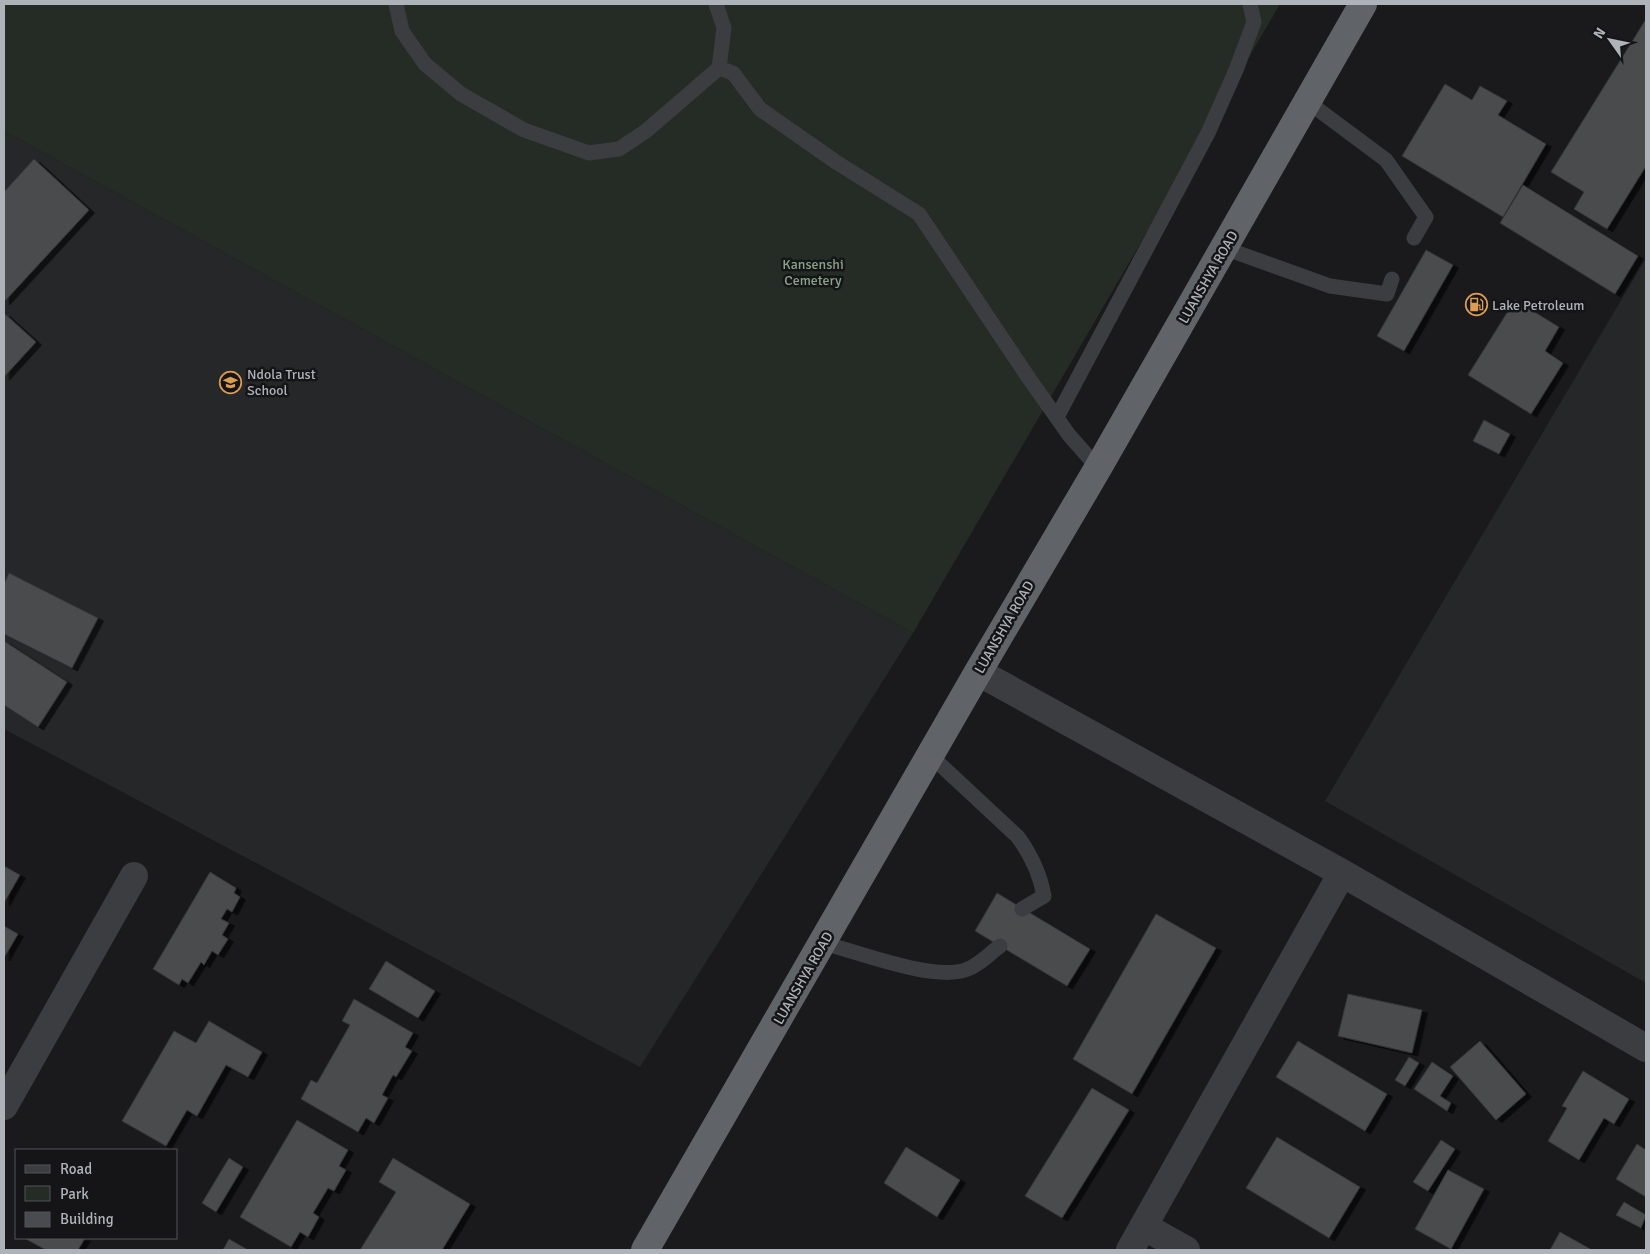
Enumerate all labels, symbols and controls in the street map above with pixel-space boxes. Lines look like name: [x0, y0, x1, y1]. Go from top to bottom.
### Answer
north arrow: [1585, 15, 1635, 65]
text: N: [1590, 24, 1609, 42]
street label: LUANSHYA ROAD: [1175, 228, 1242, 327]
park label: Kansenshi Cemetery: [782, 256, 844, 289]
fuel station icon: Lake Petroleum: [1464, 293, 1488, 317]
place label: Lake Petroleum: [1492, 297, 1585, 314]
place label: Ndola Trust School: [247, 366, 316, 399]
school or university icon: Ndola Trust School: [219, 370, 243, 394]
street label: LUANSHYA ROAD: [971, 578, 1038, 677]
street label: LUANSHYA ROAD: [770, 929, 837, 1028]
legend: [15, 1149, 178, 1239]
text: Road: [60, 1160, 92, 1178]
text: Park: [60, 1185, 89, 1203]
text: Building: [60, 1210, 114, 1228]

